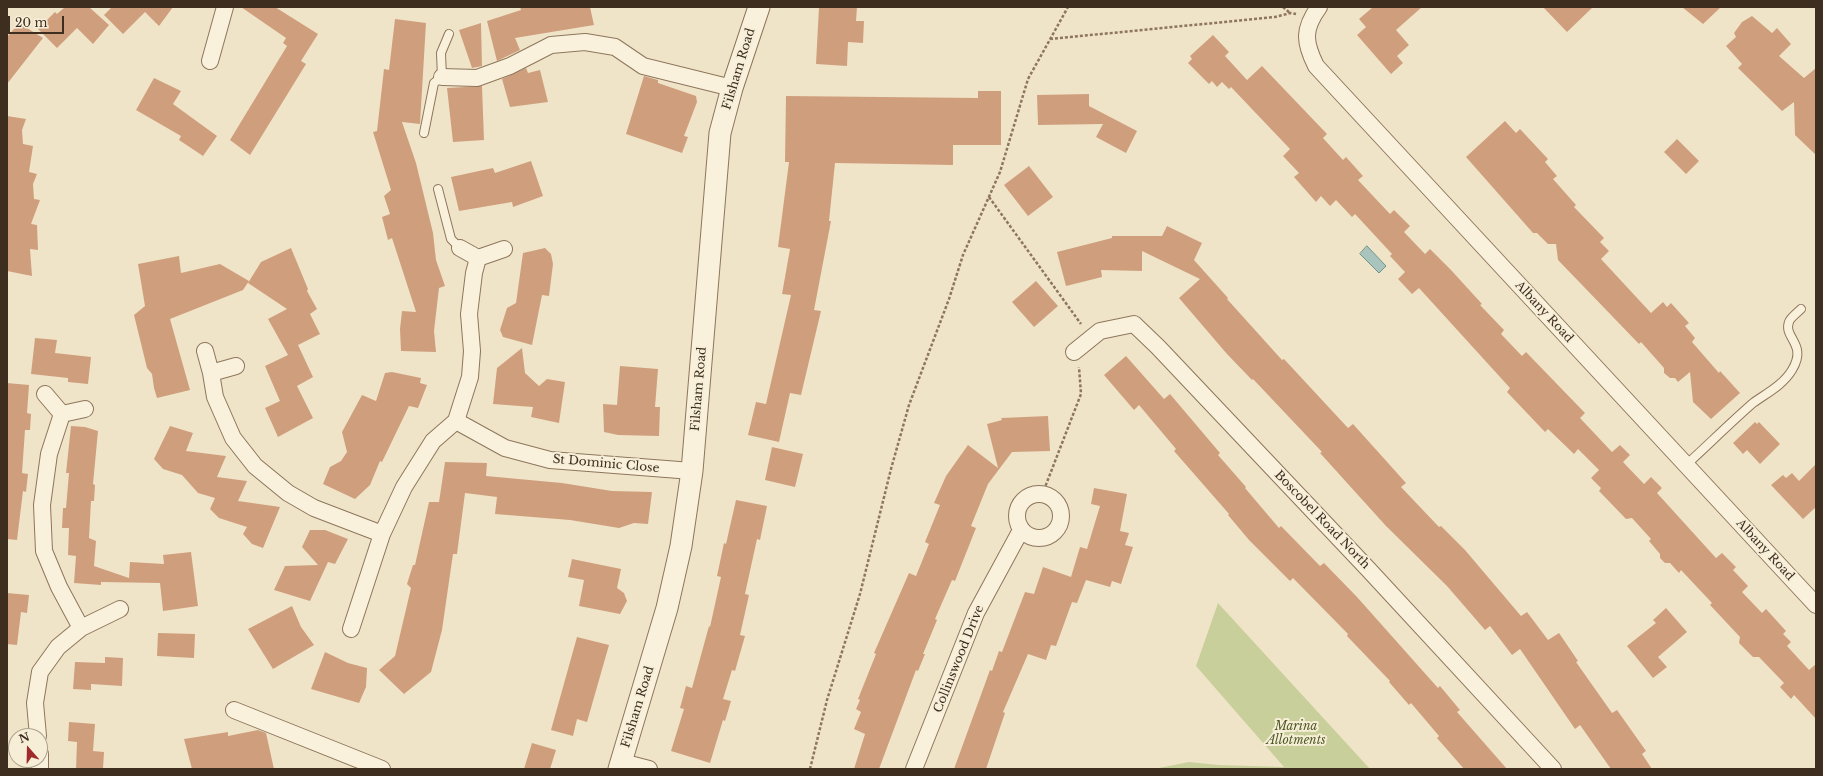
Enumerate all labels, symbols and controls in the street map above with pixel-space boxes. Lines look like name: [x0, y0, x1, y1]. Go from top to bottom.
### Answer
scale bar: [10, 8, 66, 34]
text: 20 m: [15, 15, 47, 30]
street label: Filsham Road: [720, 26, 758, 112]
street label: Albany Road: [1512, 278, 1576, 346]
street label: Filsham Road: [688, 346, 710, 432]
street label: St Dominic Close: [552, 452, 660, 476]
street label: Boscobel Road North: [1271, 468, 1373, 572]
street label: Albany Road: [1733, 516, 1797, 584]
street label: Collinswood Drive: [931, 603, 987, 715]
street label: Filsham Road: [619, 664, 657, 750]
park label: Marina Allotments: [1266, 720, 1326, 748]
north arrow: [8, 728, 48, 768]
text: N: [17, 729, 31, 746]

